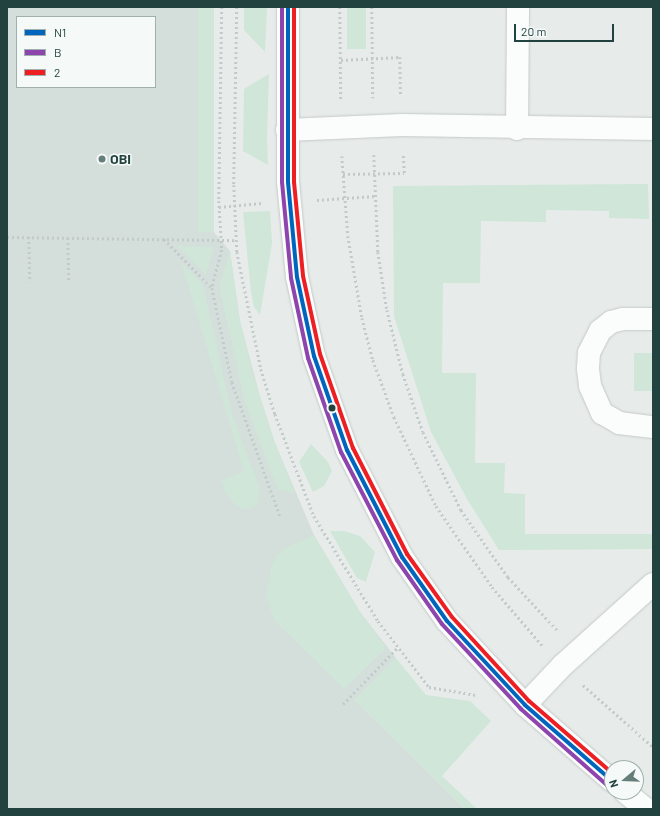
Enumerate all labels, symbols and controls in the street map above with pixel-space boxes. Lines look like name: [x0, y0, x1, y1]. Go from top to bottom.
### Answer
legend: [16, 16, 156, 88]
scale bar: [516, 16, 616, 42]
text: 20 m: [521, 24, 547, 38]
text: N1: [54, 25, 66, 39]
text: B: [54, 45, 62, 59]
text: 2: [54, 65, 60, 79]
place label: OBI: [110, 151, 131, 167]
marker: OBI: [97, 154, 107, 164]
unlabelled marker: [327, 403, 337, 413]
north arrow: [604, 760, 644, 800]
text: N: [606, 778, 620, 789]

